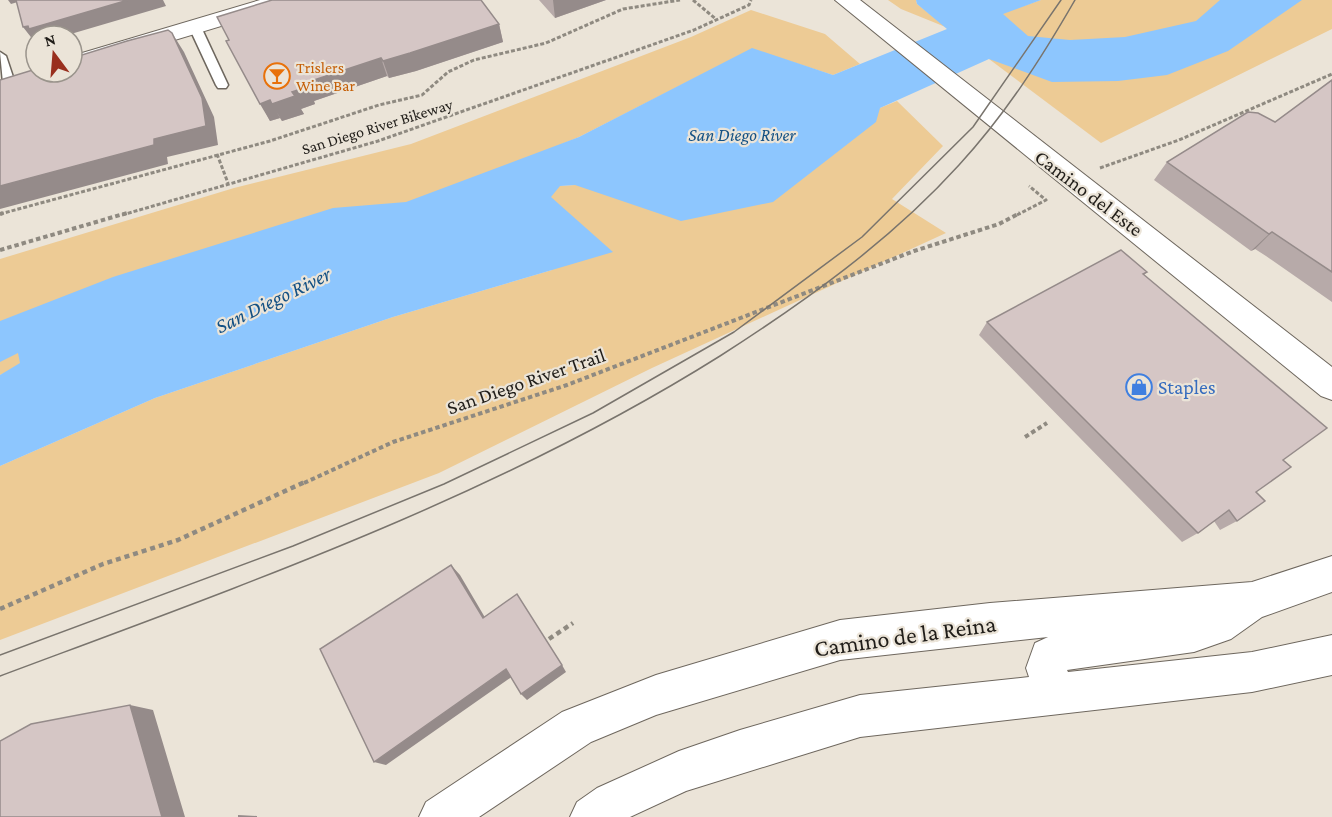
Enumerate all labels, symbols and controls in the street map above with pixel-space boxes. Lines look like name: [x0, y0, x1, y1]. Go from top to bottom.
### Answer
north arrow: [24, 24, 84, 84]
text: N: [42, 30, 58, 50]
place label: Trislers Wine Bar: [296, 59, 355, 94]
bar icon: Trislers Wine Bar: [262, 61, 292, 91]
street label: San Diego River Bikeway: [300, 95, 455, 158]
water label: San Diego River: [688, 125, 796, 145]
street label: Camino del Este: [1031, 145, 1147, 241]
water label: San Diego River: [211, 261, 335, 338]
street label: San Diego River Trail: [444, 344, 608, 419]
shop icon: Staples: [1124, 372, 1154, 402]
place label: Staples: [1158, 376, 1216, 399]
street label: Camino de la Reina: [812, 609, 998, 662]

